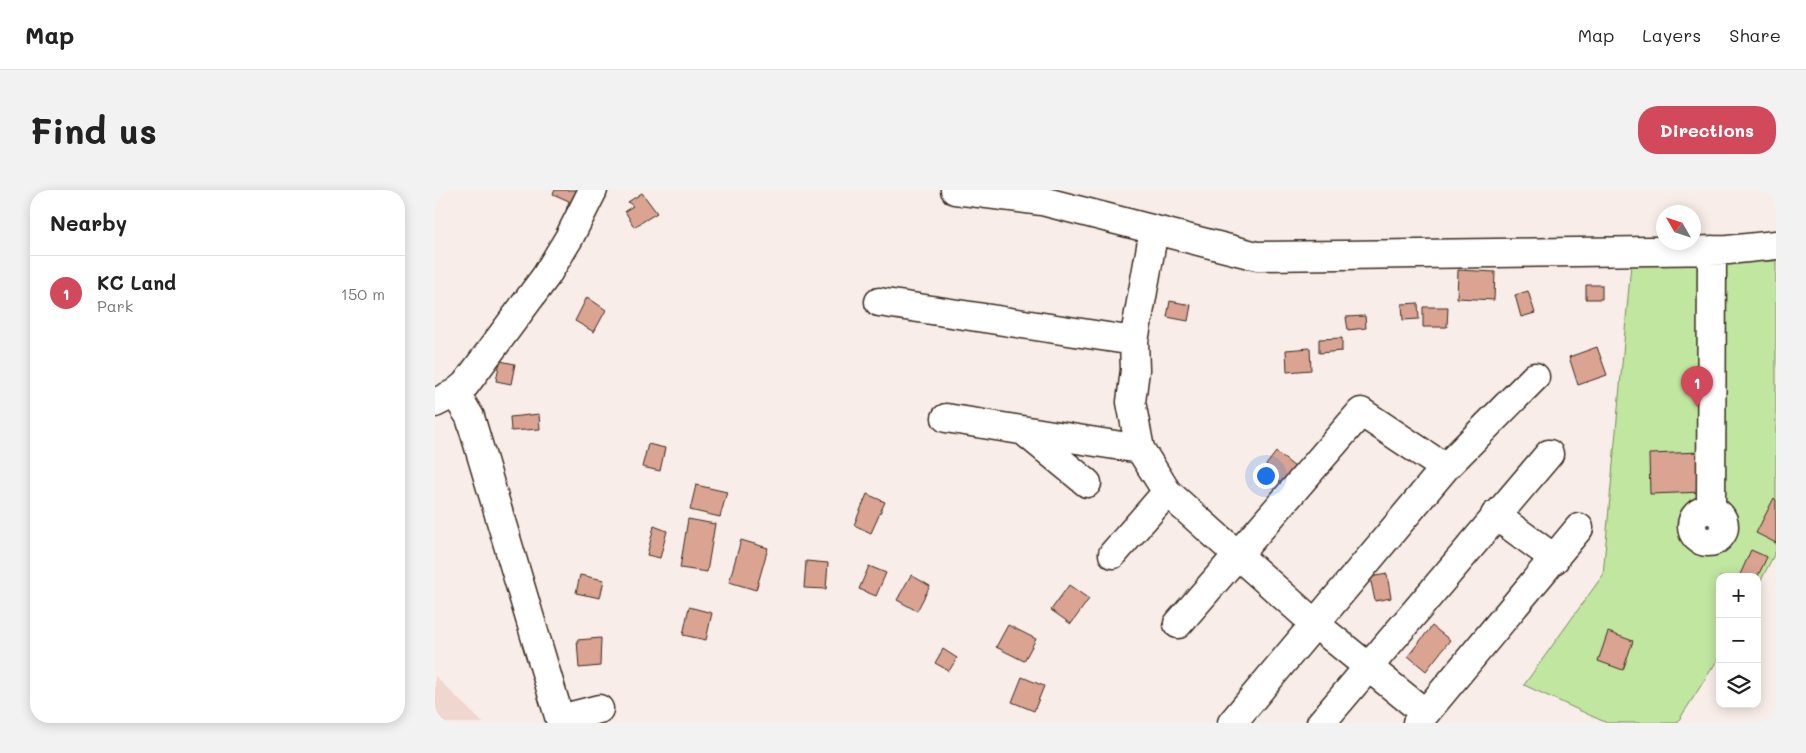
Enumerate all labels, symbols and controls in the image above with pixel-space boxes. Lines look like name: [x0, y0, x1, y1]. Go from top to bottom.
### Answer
text: Map: [25, 19, 74, 50]
text: Map: [1578, 23, 1614, 47]
text: Layers: [1642, 23, 1701, 47]
text: Share: [1729, 23, 1781, 47]
button: Directions: [1638, 106, 1776, 154]
text: Find us: [30, 107, 157, 153]
north arrow: [1656, 205, 1701, 250]
text: Nearby: [50, 209, 127, 236]
text: KC Land: [97, 270, 176, 295]
text: 1: [62, 283, 70, 304]
text: 150 m: [341, 283, 385, 304]
text: Park: [97, 295, 133, 316]
pin: 1: [1681, 366, 1713, 407]
your location: [1253, 463, 1279, 489]
map controls: [1716, 573, 1761, 708]
button: +: [1716, 573, 1761, 618]
button: −: [1716, 618, 1761, 663]
button: layers: [1716, 663, 1761, 708]

